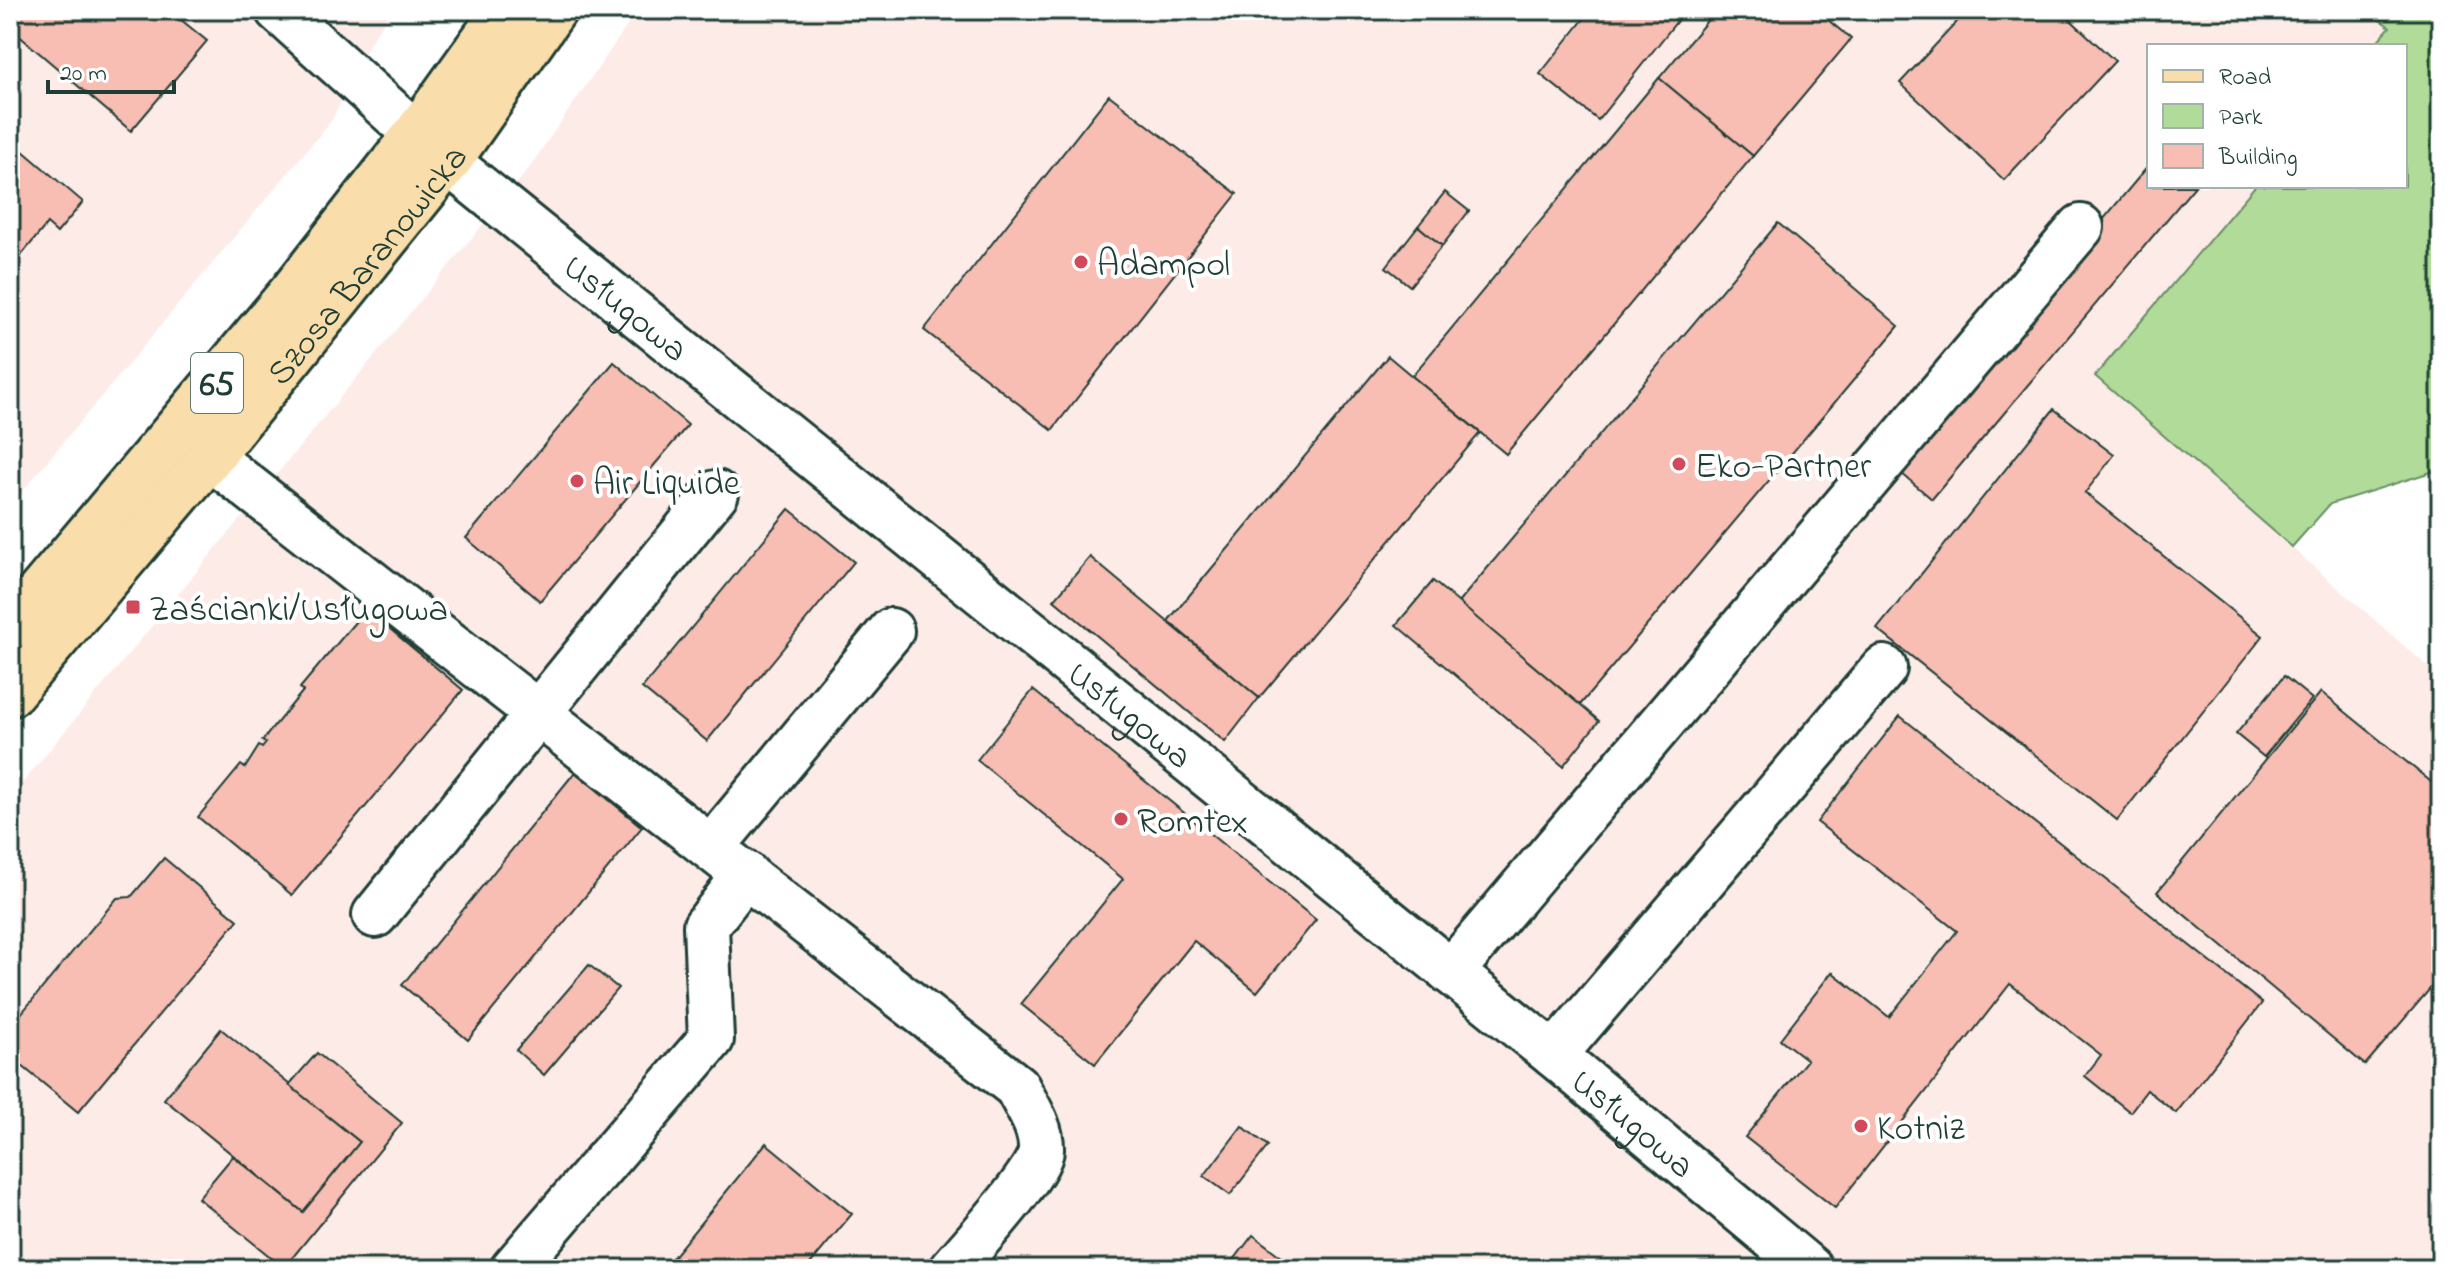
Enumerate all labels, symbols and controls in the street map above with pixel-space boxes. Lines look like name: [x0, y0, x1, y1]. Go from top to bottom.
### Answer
scale bar: [48, 44, 174, 94]
legend: [2147, 44, 2407, 188]
text: 20 m: [60, 57, 107, 92]
text: Road: [2219, 61, 2272, 96]
text: Park: [2219, 101, 2263, 136]
street label: Szosa Baranowicka: [256, 136, 483, 399]
text: Building: [2218, 141, 2298, 176]
place label: Adampol: [1097, 240, 1230, 293]
street label: Usługowa: [550, 243, 698, 377]
marker: Adampol: [1072, 253, 1090, 271]
road number: 65: [191, 353, 243, 413]
place label: Eko-Partner: [1695, 442, 1872, 495]
marker: Eko-Partner: [1670, 455, 1688, 473]
place label: Air Liquide: [593, 459, 741, 512]
marker: Air Liquide: [568, 472, 586, 490]
place label: Zaścianki/Usługowa: [149, 585, 448, 638]
marker: Zaścianki/Usługowa: [124, 598, 142, 616]
street label: Usługowa: [1054, 650, 1202, 784]
place label: Romtex: [1137, 797, 1248, 850]
marker: Romtex: [1112, 810, 1130, 828]
street label: Usługowa: [1558, 1058, 1705, 1193]
place label: Kotniz: [1877, 1104, 1966, 1157]
marker: Kotniz: [1852, 1117, 1870, 1135]

